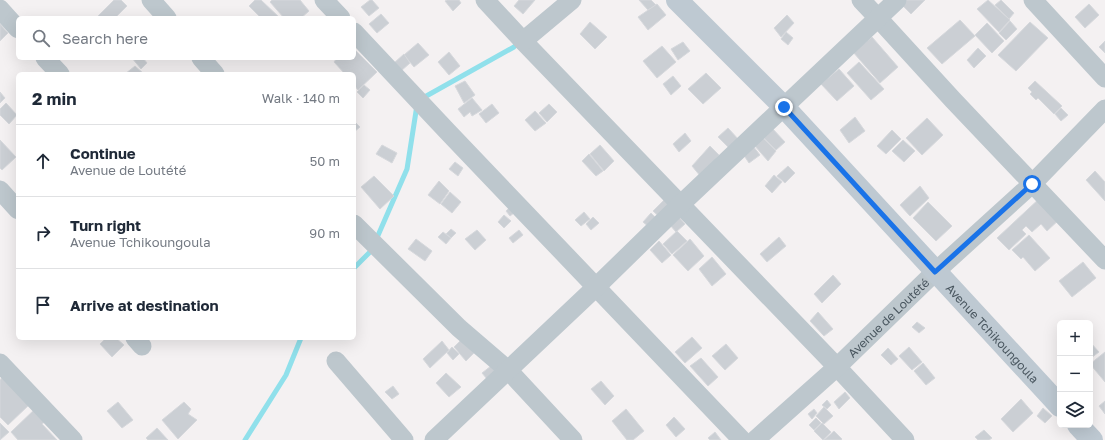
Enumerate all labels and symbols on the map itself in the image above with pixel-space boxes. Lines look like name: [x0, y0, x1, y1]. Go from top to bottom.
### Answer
route end: [775, 98, 793, 116]
route start: [1023, 175, 1041, 193]
street label: Avenue de Loutété: [844, 275, 932, 360]
street label: Avenue Tchikoungoula: [943, 280, 1042, 386]

